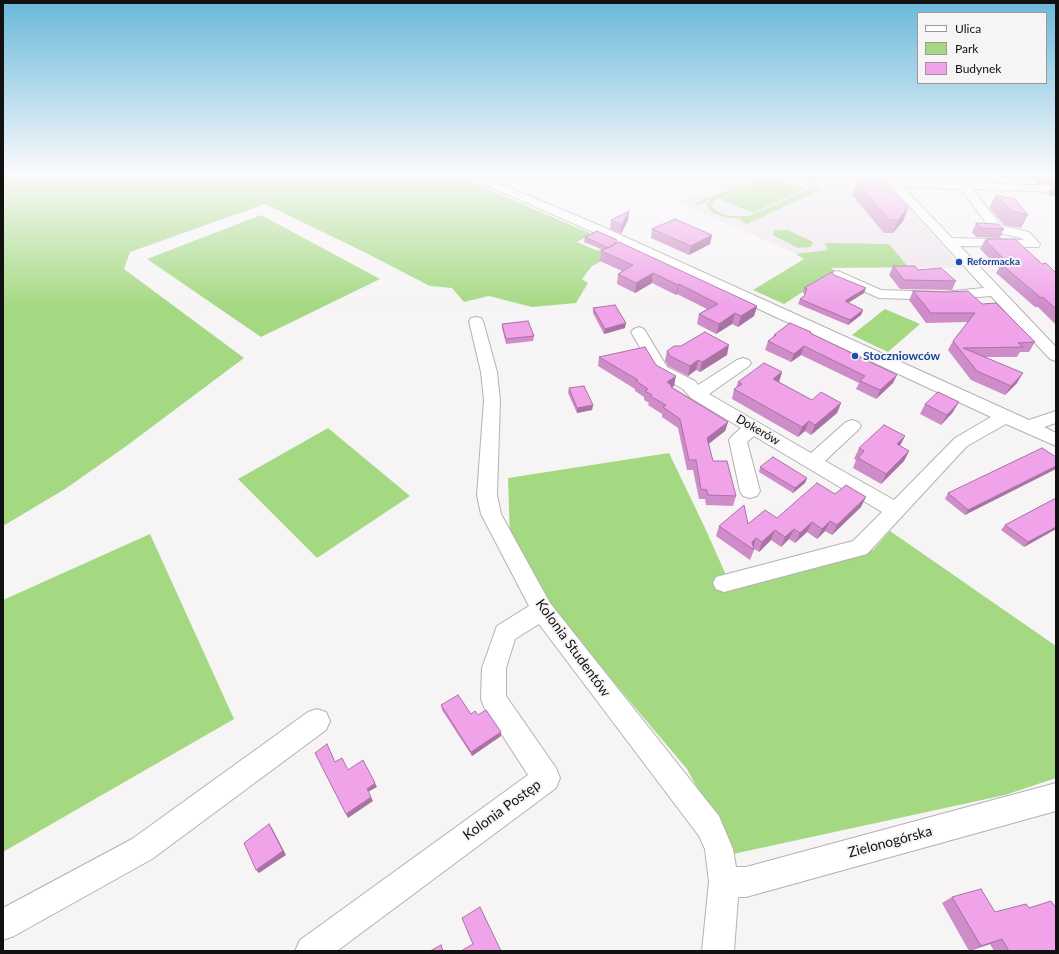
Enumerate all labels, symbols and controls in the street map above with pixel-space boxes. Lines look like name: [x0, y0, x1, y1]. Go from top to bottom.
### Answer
legend: [917, 12, 1047, 84]
text: Ulica: [955, 21, 981, 36]
text: Park: [955, 41, 978, 56]
text: Budynek: [955, 61, 1001, 76]
place label: Reformacka: [967, 256, 1020, 268]
marker: Reformacka: [954, 257, 964, 267]
place label: Stoczniowców: [863, 349, 940, 363]
marker: Stoczniowców: [850, 351, 860, 361]
street label: Dokerów: [734, 412, 782, 448]
street label: Kolonia Studentów: [532, 596, 614, 700]
street label: Kolonia Postęp: [460, 776, 544, 844]
street label: Zielonogórska: [846, 823, 934, 861]

